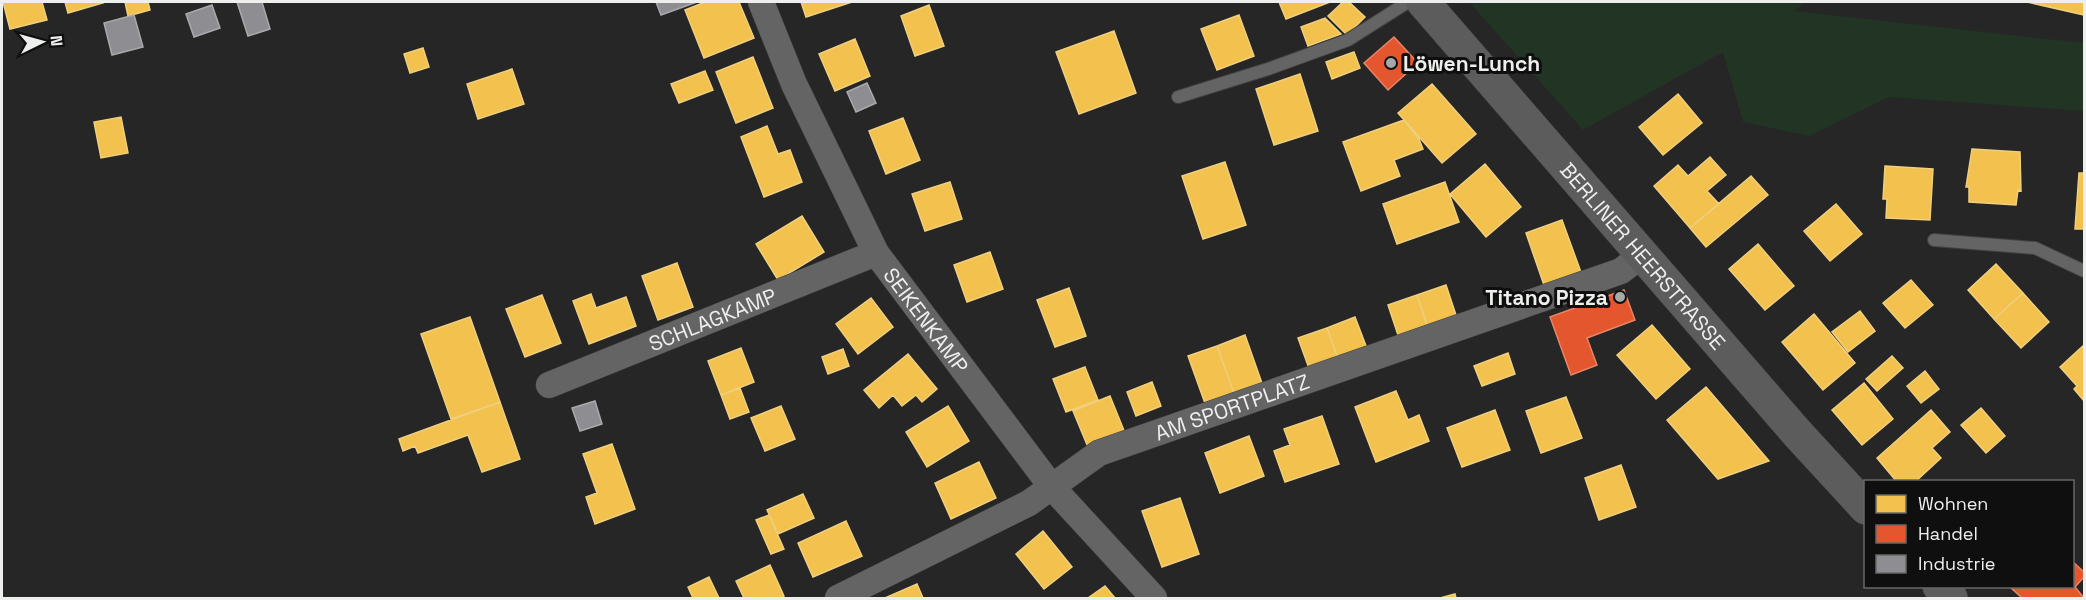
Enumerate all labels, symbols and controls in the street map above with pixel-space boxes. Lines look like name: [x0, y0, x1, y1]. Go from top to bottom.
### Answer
north arrow: [12, 12, 72, 72]
text: N: [46, 34, 67, 47]
place label: Löwen-Lunch: [1403, 50, 1540, 77]
marker: Löwen-Lunch: [1384, 56, 1398, 70]
street label: BERLINER HEERSTRASSE: [1555, 157, 1732, 355]
street label: SEIKENKAMP: [878, 262, 975, 378]
street label: SCHLAGKAMP: [644, 281, 780, 357]
place label: Titano Pizza: [1485, 284, 1608, 311]
marker: Titano Pizza: [1613, 290, 1627, 304]
street label: AM SPORTPLATZ: [1151, 367, 1313, 446]
legend: [1864, 480, 2074, 588]
text: Wohnen: [1918, 492, 1988, 515]
text: Handel: [1918, 522, 1978, 545]
text: Industrie: [1918, 552, 1995, 575]

